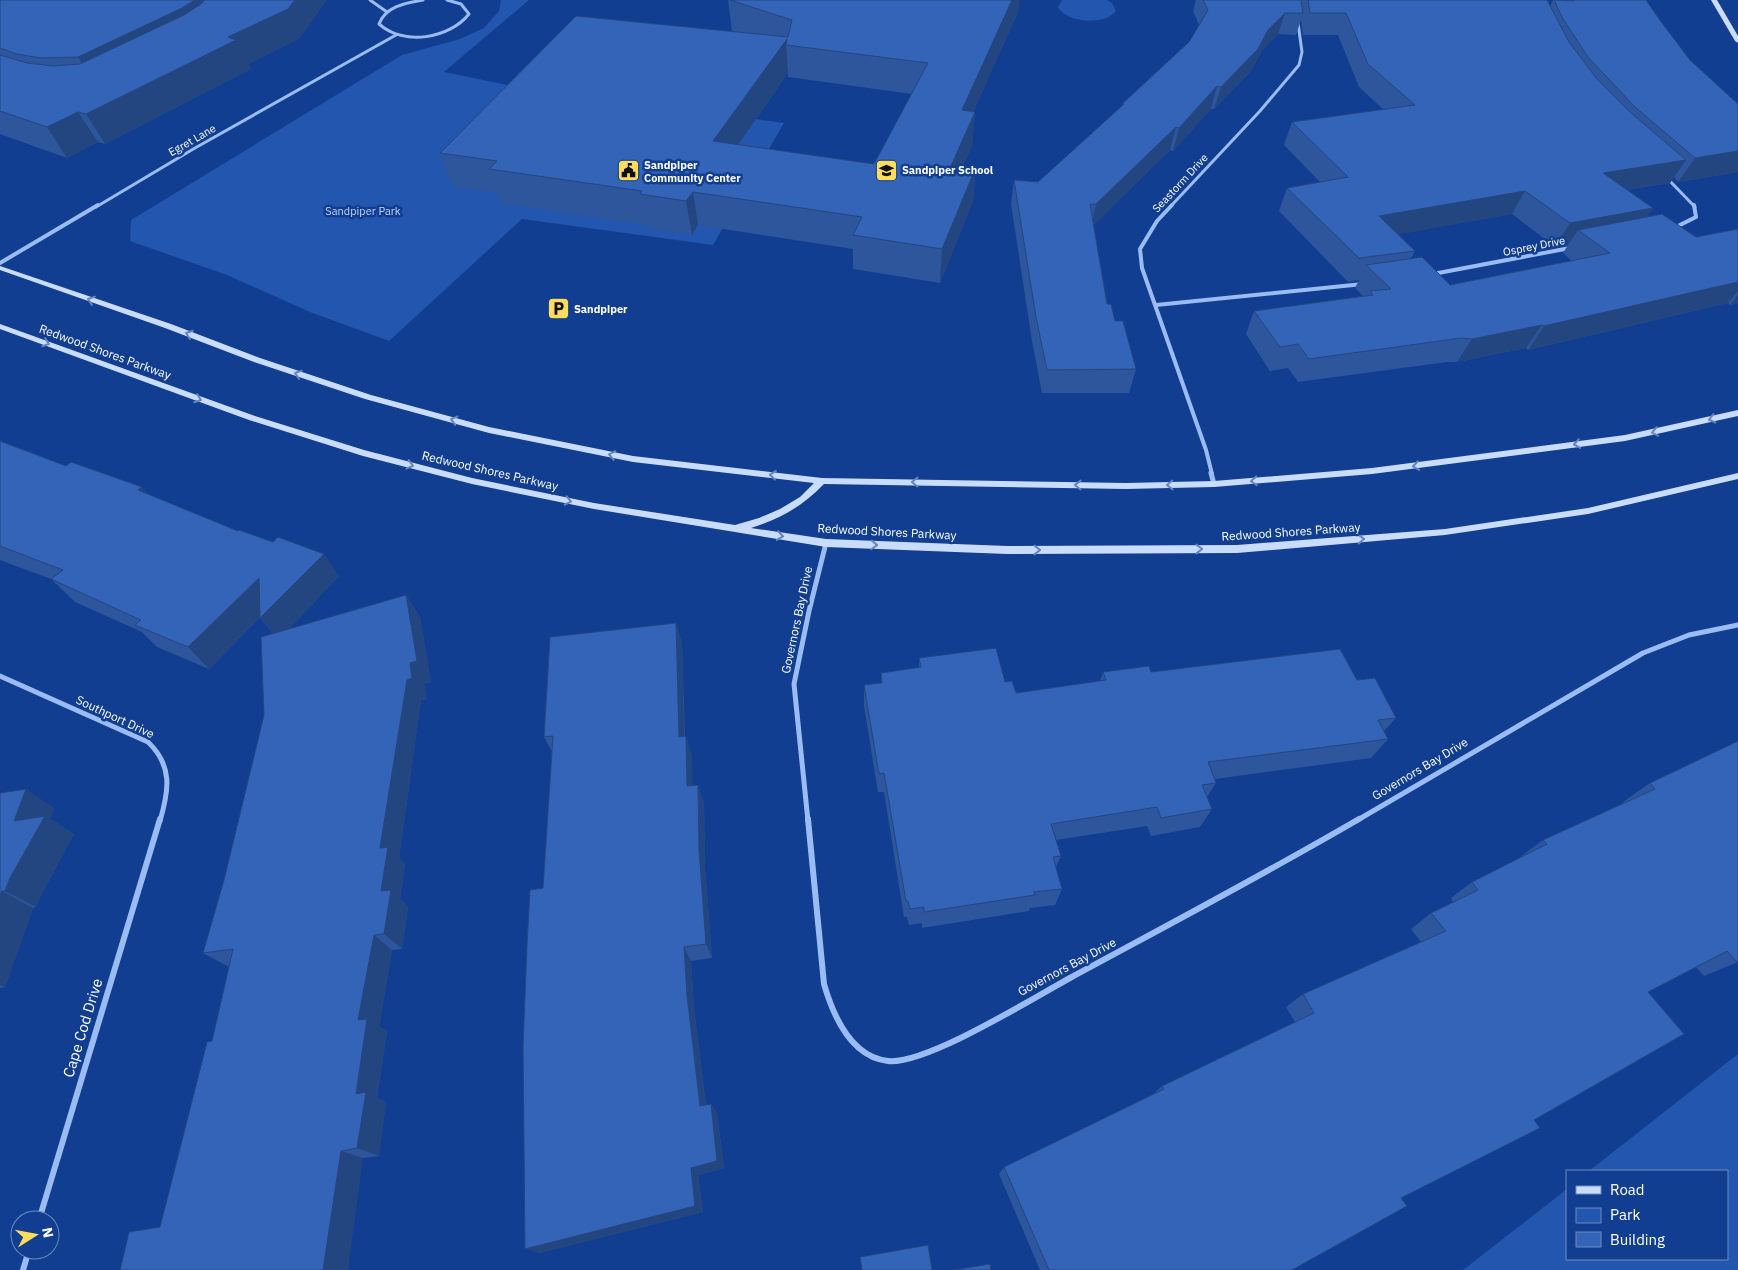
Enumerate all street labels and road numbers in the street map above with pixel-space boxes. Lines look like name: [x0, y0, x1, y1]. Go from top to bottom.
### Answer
street label: Egret Lane: [166, 121, 218, 159]
street label: Seastorm Drive: [1149, 151, 1211, 215]
street label: Osprey Drive: [1502, 233, 1566, 259]
street label: Redwood Shores Parkway: [37, 321, 173, 382]
street label: Redwood Shores Parkway: [421, 448, 560, 493]
street label: Redwood Shores Parkway: [1221, 519, 1361, 544]
street label: Redwood Shores Parkway: [817, 520, 957, 543]
street label: Governors Bay Drive: [778, 565, 815, 675]
street label: Southport Drive: [74, 692, 157, 741]
street label: Governors Bay Drive: [1369, 734, 1471, 803]
street label: Governors Bay Drive: [1015, 934, 1119, 999]
street label: Cape Cod Drive: [58, 976, 107, 1080]

